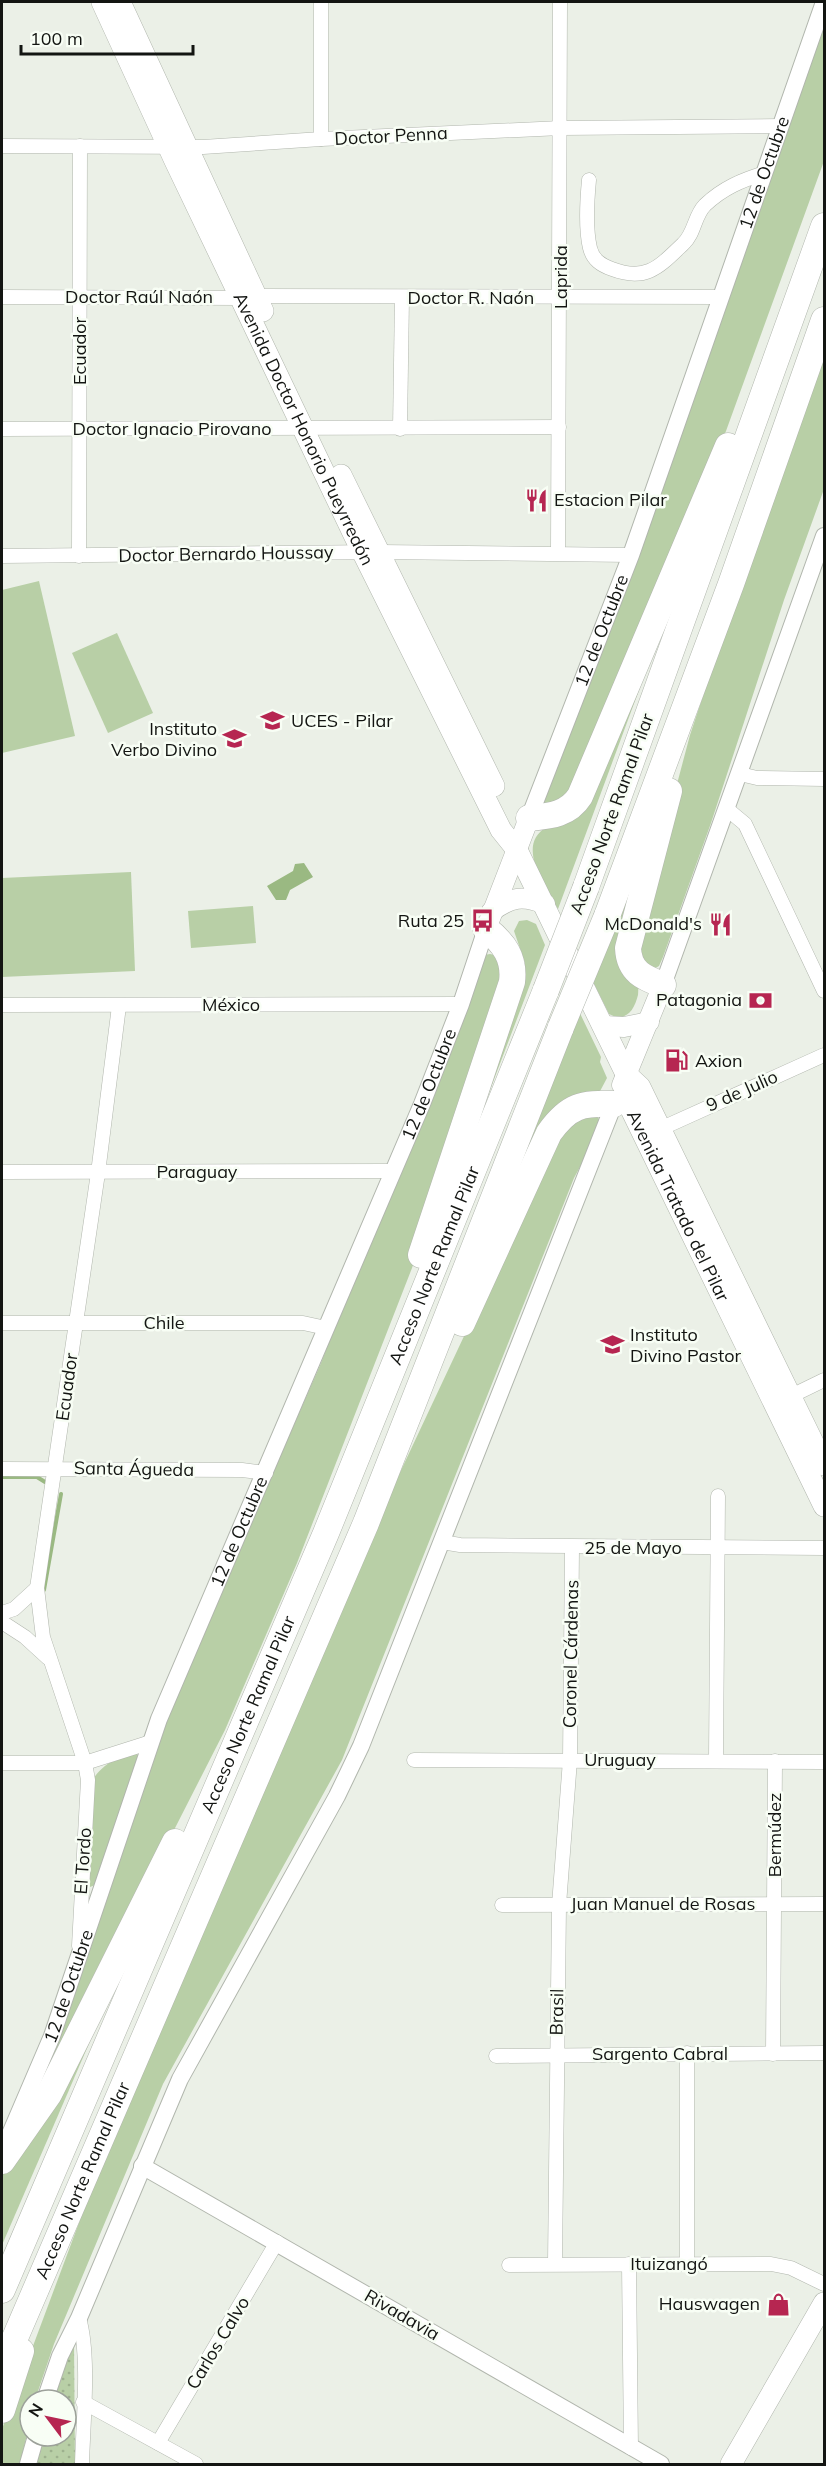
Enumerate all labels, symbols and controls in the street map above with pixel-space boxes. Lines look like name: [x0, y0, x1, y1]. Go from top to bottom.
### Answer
scale bar: [21, 18, 194, 56]
text: 100 m: [30, 27, 83, 50]
street label: 12 de Octubre: [734, 113, 794, 232]
street label: Doctor Penna: [334, 121, 448, 150]
street label: Laprida: [549, 245, 572, 309]
street label: Doctor Raúl Naón: [65, 285, 213, 308]
street label: Doctor R. Naón: [408, 286, 534, 309]
street label: Avenida Doctor Honorio Pueyrredón: [229, 288, 379, 569]
street label: Ecuador: [68, 316, 91, 385]
street label: Doctor Ignacio Pirovano: [73, 417, 271, 440]
restaurant icon: Estacion Pilar: [523, 487, 549, 513]
place label: Estacion Pilar: [554, 488, 667, 511]
street label: Doctor Bernardo Houssay: [118, 540, 334, 567]
street label: 12 de Octubre: [569, 571, 633, 690]
school or university icon: UCES - Pilar: [260, 708, 286, 734]
place label: UCES - Pilar: [291, 709, 393, 732]
street label: Acceso Norte Ramal Pilar: [564, 710, 659, 917]
place label: Instituto Verbo Divino: [111, 717, 217, 761]
school or university icon: Instituto Verbo Divino: [222, 726, 248, 752]
bus stop icon: Ruta 25: [469, 908, 495, 934]
place label: Ruta 25: [398, 909, 464, 932]
restaurant icon: McDonald's: [707, 911, 733, 937]
place label: McDonald's: [605, 912, 702, 935]
bank icon: Patagonia: [747, 987, 773, 1013]
place label: Patagonia: [656, 988, 742, 1011]
street label: México: [202, 993, 260, 1016]
street label: 12 de Octubre: [396, 1025, 461, 1143]
fuel station icon: Axion: [664, 1048, 690, 1074]
place label: Axion: [695, 1049, 743, 1072]
street label: 9 de Julio: [702, 1065, 781, 1116]
street label: Avenida Tratado del Pilar: [622, 1106, 735, 1305]
street label: Paraguay: [157, 1160, 238, 1183]
street label: Acceso Norte Ramal Pilar: [383, 1162, 485, 1368]
street label: Chile: [143, 1311, 185, 1334]
place label: Instituto Divino Pastor: [630, 1323, 742, 1367]
school or university icon: Instituto Divino Pastor: [599, 1332, 625, 1358]
street label: Ecuador: [50, 1351, 83, 1422]
street label: Santa Águeda: [74, 1456, 194, 1481]
street label: 12 de Octubre: [205, 1473, 272, 1590]
street label: 25 de Mayo: [584, 1536, 682, 1559]
street label: Coronel Cárdenas: [558, 1580, 583, 1728]
street label: Acceso Norte Ramal Pilar: [196, 1612, 300, 1816]
street label: Uruguay: [584, 1748, 656, 1771]
street label: Bermúdez: [763, 1793, 786, 1877]
street label: El Tordo: [69, 1827, 96, 1895]
street label: Juan Manuel de Rosas: [571, 1892, 755, 1915]
street label: 12 de Octubre: [38, 1927, 98, 2047]
street label: Brasil: [545, 1988, 568, 2036]
street label: Sargento Cabral: [592, 2042, 728, 2065]
street label: Acceso Norte Ramal Pilar: [30, 2078, 135, 2283]
street label: Ituizangó: [630, 2252, 708, 2275]
street label: Rivadavia: [361, 2284, 444, 2345]
shop icon: Hauswagen: [765, 2291, 791, 2317]
street label: Carlos Calvo: [181, 2292, 254, 2393]
place label: Hauswagen: [659, 2292, 760, 2315]
north arrow: [18, 2388, 78, 2448]
text: N: [24, 2400, 47, 2420]

